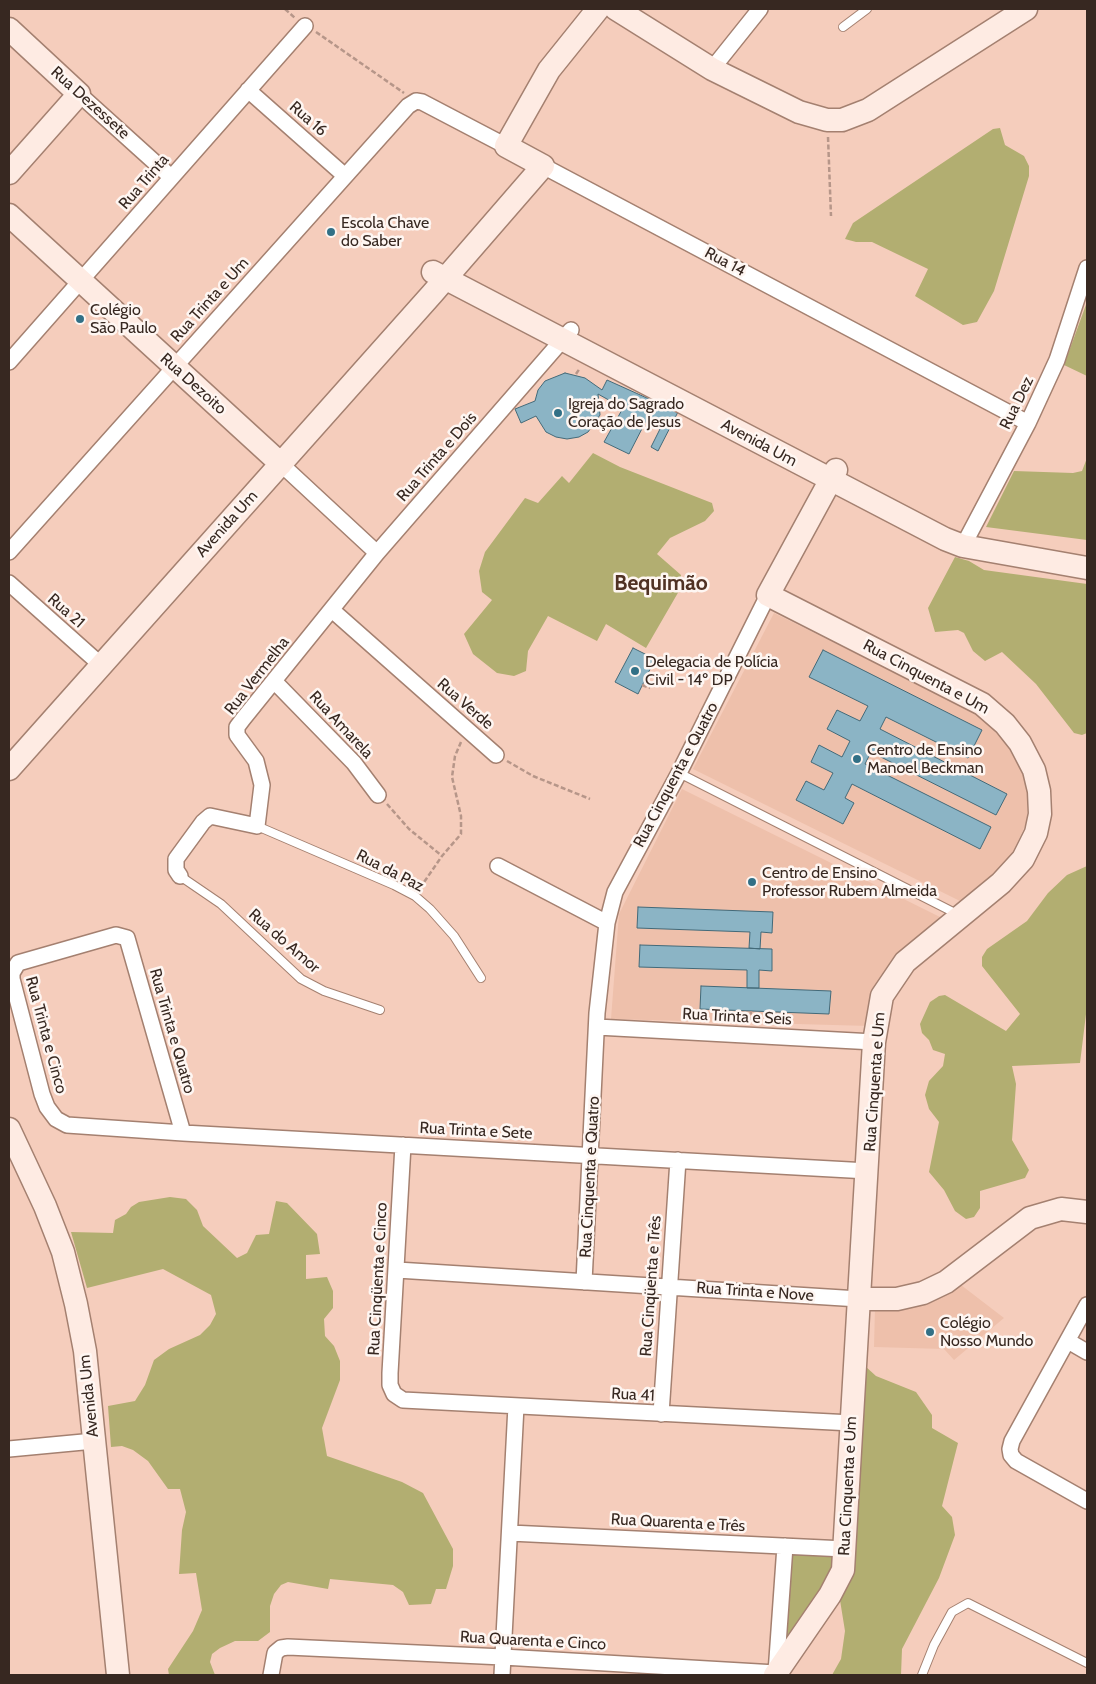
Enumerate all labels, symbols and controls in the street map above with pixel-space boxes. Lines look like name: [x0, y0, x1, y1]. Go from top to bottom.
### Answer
street label: Rua Dezessete: [47, 63, 133, 143]
street label: Rua 16: [285, 98, 331, 140]
street label: Rua Trinta: [115, 151, 173, 213]
place label: Escola Chave do Saber: [341, 213, 429, 251]
marker: Escola Chave do Saber: [325, 226, 337, 238]
street label: Rua 14: [701, 243, 749, 281]
street label: Rua Trinta e Um: [167, 254, 253, 346]
place label: Colégio São Paulo: [90, 300, 157, 338]
marker: Colégio São Paulo: [74, 313, 86, 325]
street label: Rua Dezoito: [156, 349, 230, 419]
street label: Rua Dez: [996, 373, 1038, 433]
place label: Igreja do Sagrado Coração de Jesus: [568, 394, 684, 432]
marker: Igreja do Sagrado Coração de Jesus: [552, 407, 564, 419]
street label: Rua Trinta e Dois: [393, 408, 481, 506]
street label: Avenida Um: [718, 415, 800, 471]
street label: Avenida Um: [192, 487, 262, 561]
district label: Bequimão: [614, 571, 708, 597]
street label: Rua 21: [44, 590, 88, 632]
street label: Rua Vermelha: [221, 633, 293, 719]
street label: Rua Cinquenta e Um: [860, 636, 992, 718]
place label: Delegacia de Polícia Civil - 14º DP: [645, 652, 778, 690]
marker: Delegacia de Polícia Civil - 14º DP: [629, 665, 641, 677]
street label: Rua Verde: [433, 674, 497, 734]
street label: Rua Amarela: [305, 687, 377, 763]
street label: Rua Cinquenta e Quatro: [630, 699, 722, 851]
place label: Centro de Ensino Manoel Beckman: [867, 740, 984, 778]
marker: Centro de Ensino Manoel Beckman: [851, 753, 863, 765]
street label: Rua da Paz: [353, 846, 427, 896]
place label: Centro de Ensino Professor Rubem Almeida: [762, 863, 937, 901]
marker: Centro de Ensino Professor Rubem Almeida: [746, 876, 758, 888]
street label: Rua do Amor: [244, 905, 324, 977]
street label: Rua Trinta e Quatro: [145, 966, 199, 1096]
street label: Rua Trinta e Cinco: [21, 974, 71, 1096]
street label: Rua Trinta e Seis: [682, 1005, 792, 1029]
street label: Rua Cinquenta e Um: [861, 1012, 889, 1152]
street label: Rua Cinquenta e Quatro: [576, 1096, 604, 1258]
street label: Rua Trinta e Sete: [419, 1118, 533, 1144]
street label: Rua Cinqüenta e Cinco: [364, 1202, 392, 1356]
street label: Rua Cinqüenta e Três: [636, 1215, 666, 1357]
street label: Rua Trinta e Nove: [696, 1278, 814, 1306]
place label: Colégio Nosso Mundo: [940, 1313, 1033, 1351]
marker: Colégio Nosso Mundo: [924, 1326, 936, 1338]
street label: Avenida Um: [75, 1354, 103, 1438]
street label: Rua 41: [611, 1384, 655, 1406]
street label: Rua Cinquenta e Um: [835, 1416, 861, 1556]
street label: Rua Quarenta e Três: [610, 1510, 746, 1536]
street label: Rua Quarenta e Cinco: [459, 1628, 607, 1654]

